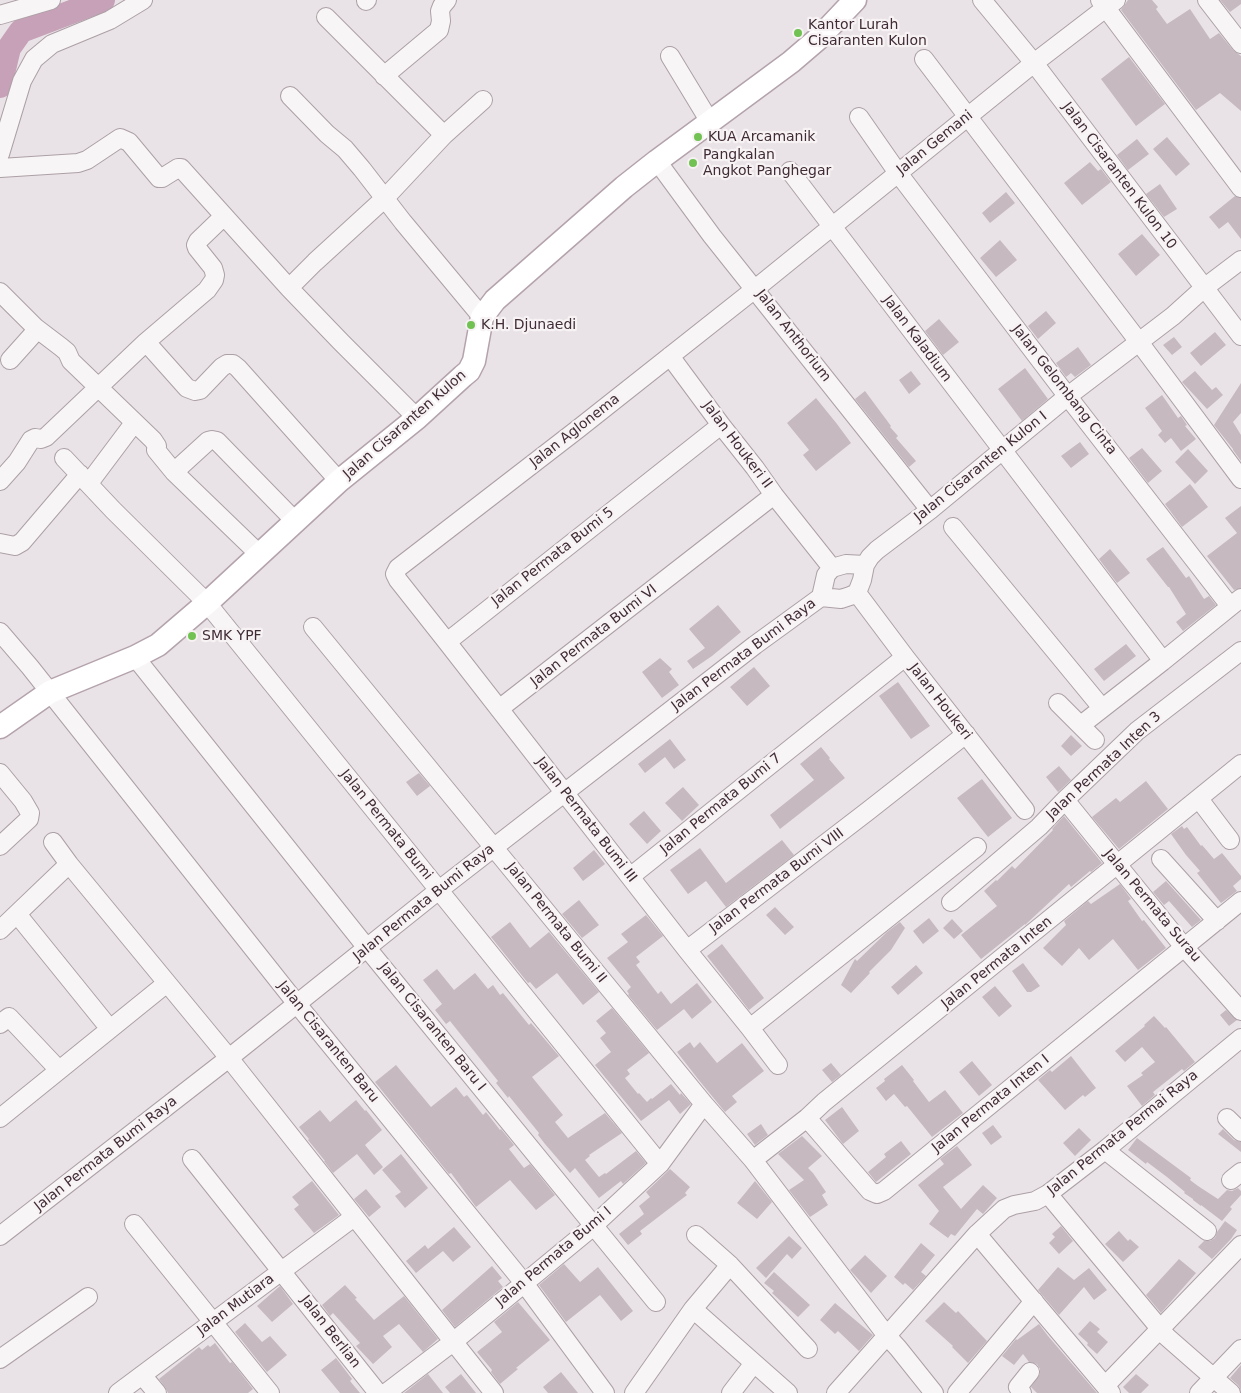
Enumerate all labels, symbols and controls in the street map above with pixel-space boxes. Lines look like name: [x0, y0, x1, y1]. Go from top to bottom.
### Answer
place label: Kantor Lurah Cisaranten Kulon: [808, 17, 927, 49]
marker: Kantor Lurah Cisaranten Kulon: [792, 27, 804, 39]
street label: Jalan Cisaranten Kulon 10: [1058, 99, 1180, 253]
street label: Jalan Gemani: [894, 107, 976, 179]
place label: KUA Arcamanik: [708, 129, 815, 145]
marker: KUA Arcamanik: [692, 131, 704, 143]
place label: Pangkalan Angkot Panghegar: [703, 147, 831, 180]
marker: Pangkalan Angkot Panghegar: [687, 157, 699, 169]
street label: Jalan Anthorium: [752, 287, 834, 385]
street label: Jalan Kaladium: [879, 293, 955, 385]
place label: K.H. Djunaedi: [481, 317, 576, 333]
marker: K.H. Djunaedi: [465, 319, 477, 331]
street label: Jalan Gelombang Cinta: [1008, 322, 1120, 458]
street label: Jalan Cisaranten Kulon: [340, 367, 470, 483]
street label: Jalan Aglonema: [527, 391, 623, 471]
street label: Jalan Houkeri II: [699, 398, 775, 492]
street label: Jalan Cisaranten Kulon I: [911, 408, 1051, 526]
street label: Jalan Permata Bumi 5: [488, 504, 618, 610]
street label: Jalan Permata Bumi VI: [528, 582, 660, 690]
street label: Jalan Permata Bumi Raya: [668, 595, 820, 715]
place label: SMK YPF: [202, 628, 262, 644]
marker: SMK YPF: [186, 630, 198, 642]
street label: Jalan Houkeri: [905, 660, 975, 744]
street label: Jalan Permata Inten 3: [1043, 708, 1165, 824]
street label: Jalan Permata Bumi 7: [657, 750, 785, 858]
street label: Jalan Permata Bumi III: [532, 754, 640, 886]
street label: Jalan Permata Bumi: [336, 766, 436, 884]
street label: Jalan Permata Bumi VIII: [707, 825, 847, 937]
street label: Jalan Permata Bumi Raya: [350, 841, 498, 965]
street label: Jalan Permata Surau: [1100, 846, 1204, 966]
street label: Jalan Permata Bumi II: [502, 859, 610, 987]
street label: Jalan Permata Inten: [938, 913, 1056, 1013]
street label: Jalan Cisaranten Baru I: [375, 960, 489, 1094]
street label: Jalan Cisaranten Baru: [274, 978, 382, 1106]
street label: Jalan Permata Inten I: [929, 1052, 1053, 1156]
street label: Jalan Permata Permai Raya: [1044, 1067, 1202, 1199]
street label: Jalan Permata Bumi Raya: [31, 1093, 181, 1215]
street label: Jalan Permata Bumi I: [493, 1204, 615, 1310]
street label: Jalan Mutiara: [194, 1271, 278, 1339]
street label: Jalan Berlian: [296, 1292, 364, 1372]

